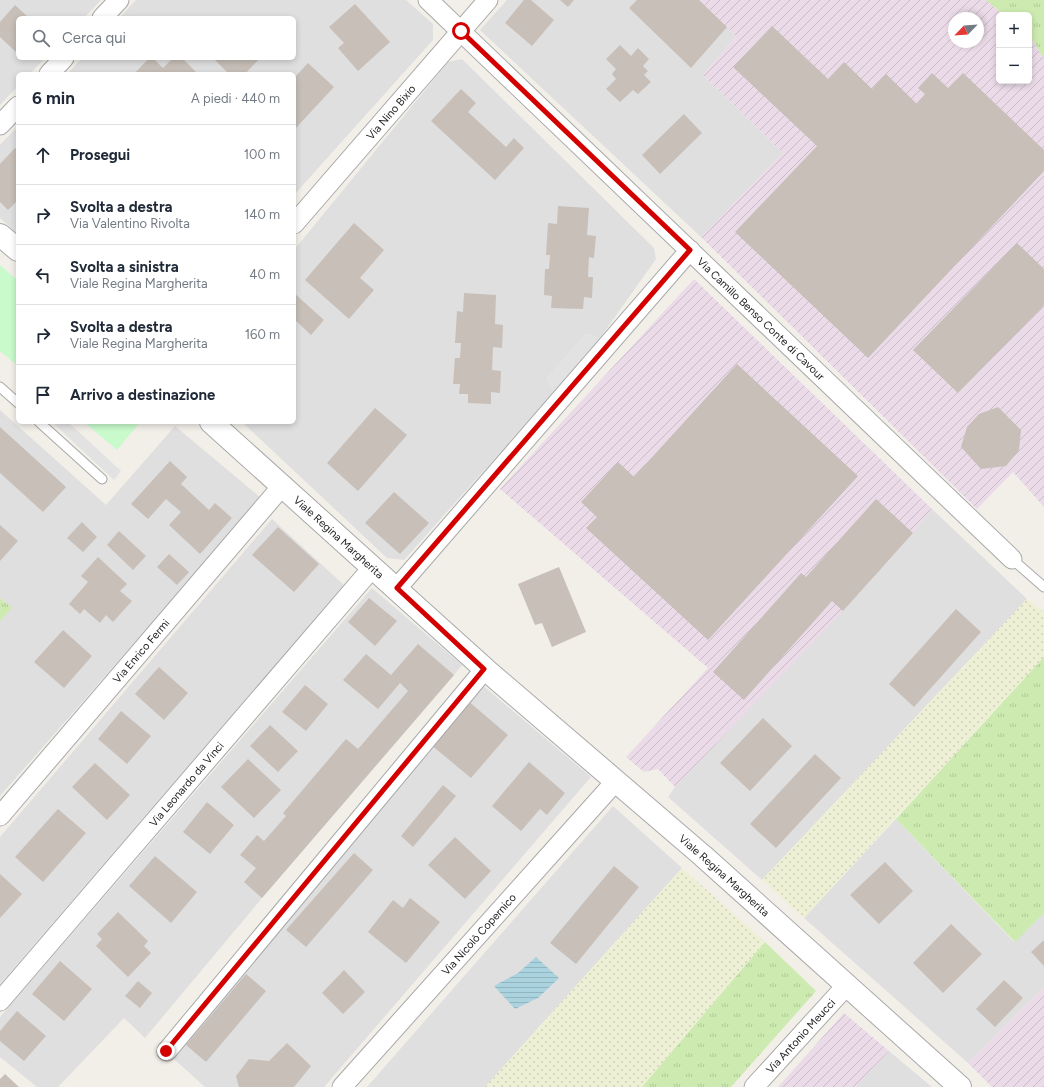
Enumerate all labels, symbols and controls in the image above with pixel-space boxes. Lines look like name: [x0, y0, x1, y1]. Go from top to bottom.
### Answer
north arrow: [948, 12, 984, 48]
map controls: [996, 12, 1032, 84]
button: +: [996, 12, 1032, 48]
search box: [16, 16, 296, 60]
route start: [452, 22, 470, 40]
icon: search: [30, 27, 52, 49]
text: Cerca qui: [62, 29, 126, 47]
button: −: [996, 48, 1032, 84]
street label: Via Nino Bixio: [364, 82, 418, 142]
text: 6 min: [32, 88, 75, 108]
text: A piedi · 440 m: [191, 91, 280, 106]
icon: ahead: [32, 144, 54, 166]
text: Prosegui: [70, 146, 130, 164]
text: 100 m: [244, 147, 280, 162]
text: Svolta a destra: [70, 198, 173, 216]
icon: right: [32, 204, 54, 226]
text: 140 m: [244, 207, 280, 222]
text: Via Valentino Rivolta: [70, 216, 190, 231]
street label: Via Camillo Benso Conte di Cavour: [695, 255, 828, 383]
text: Svolta a sinistra: [70, 258, 179, 276]
icon: left: [32, 264, 54, 286]
text: 40 m: [249, 267, 280, 282]
text: Viale Regina Margherita: [70, 276, 208, 291]
text: Svolta a destra: [70, 318, 173, 336]
icon: right: [32, 324, 54, 346]
text: 160 m: [245, 327, 280, 342]
text: Viale Regina Margherita: [70, 336, 208, 351]
icon: arrive: [32, 384, 54, 406]
text: Arrivo a destinazione: [70, 386, 215, 404]
street label: Viale Regina Margherita: [291, 493, 386, 581]
street label: Via Enrico Fermi: [110, 616, 172, 686]
street label: Via Leonardo da Vinci: [146, 739, 226, 829]
street label: Viale Regina Margherita: [676, 832, 772, 919]
street label: Via Nicolò Copernico: [439, 891, 519, 978]
street label: Via Antonio Meucci: [763, 996, 838, 1076]
route end: [157, 1042, 175, 1060]

